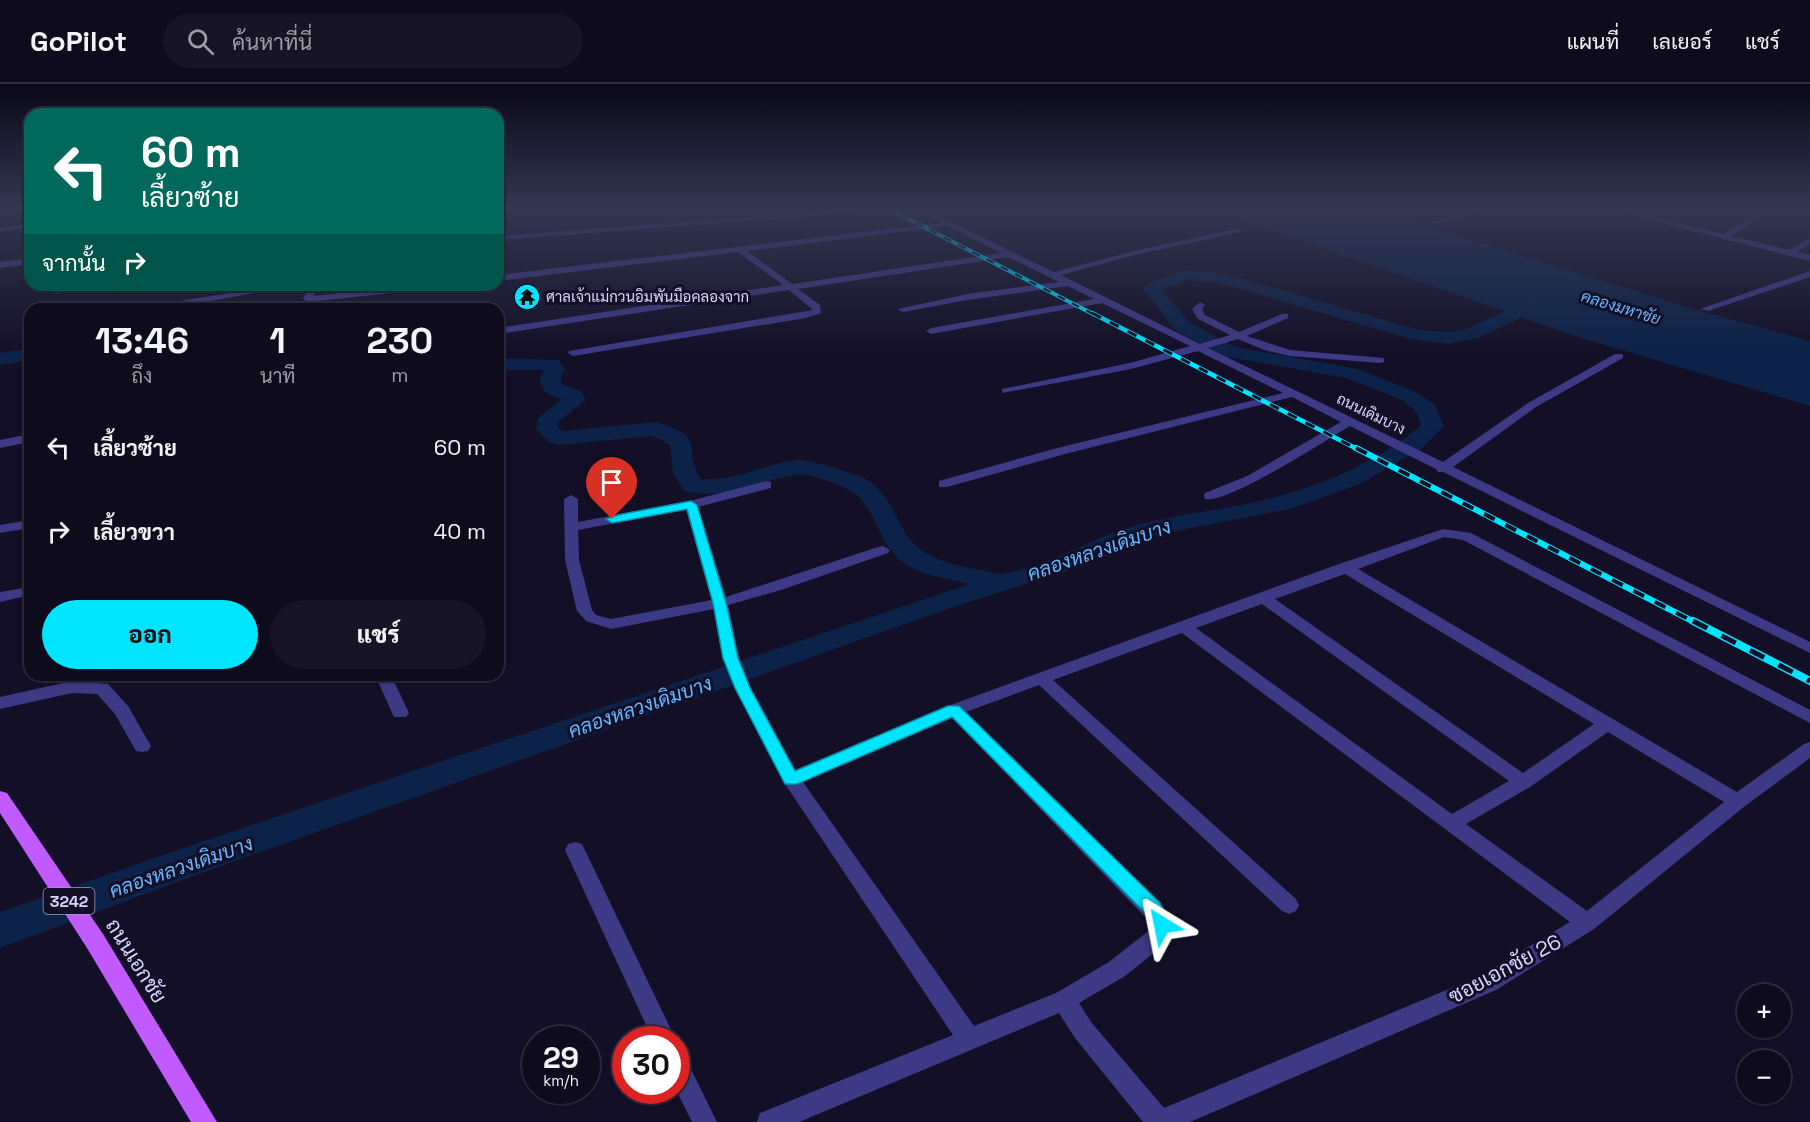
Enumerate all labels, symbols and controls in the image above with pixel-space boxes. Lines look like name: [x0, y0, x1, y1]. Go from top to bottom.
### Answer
search box: [163, 14, 583, 68]
text: GoPilot: [30, 23, 127, 59]
icon: search: [184, 25, 217, 58]
text: ค้นหาที่นี่: [232, 28, 312, 56]
text: แผนที่: [1567, 28, 1619, 55]
text: เลเยอร์: [1652, 28, 1712, 55]
text: แชร์: [1745, 28, 1780, 55]
text: 60 m: [141, 126, 241, 179]
icon: left: [42, 132, 120, 210]
text: เลี้ยวซ้าย: [141, 180, 239, 215]
icon: right: [118, 246, 151, 279]
text: จากนั้น: [42, 249, 106, 277]
temple icon: ศาลเจ้าแม่กวนอิมพันมือคลองจาก: [512, 282, 542, 312]
water label: คลองมหาชัย: [1578, 285, 1663, 330]
place label: ศาลเจ้าแม่กวนอิมพันมือคลองจาก: [546, 287, 749, 306]
text: 13:46: [95, 318, 189, 364]
text: 1: [270, 318, 286, 364]
text: 230: [366, 318, 433, 364]
text: m: [391, 362, 408, 388]
text: ถึง: [132, 363, 152, 389]
text: นาที: [260, 363, 296, 389]
street label: ถนนเดิมบาง: [1334, 389, 1409, 438]
icon: left: [42, 431, 75, 464]
text: 60 m: [434, 433, 486, 461]
text: เลี้ยวซ้าย: [93, 434, 177, 462]
pin: [586, 457, 637, 519]
icon: arrive: [595, 466, 628, 499]
water label: คลองหลวงเดิมบาง: [1024, 513, 1174, 587]
icon: right: [42, 515, 75, 548]
text: 40 m: [434, 517, 486, 545]
text: เลี้ยวขวา: [93, 518, 175, 546]
button: ออก: [42, 600, 258, 669]
button: แชร์: [270, 600, 486, 669]
water label: คลองหลวงเดิมบาง: [565, 670, 715, 744]
water label: คลองหลวงเดิมบาง: [106, 830, 256, 904]
road number: 3242: [44, 888, 94, 914]
position arrow: [1130, 893, 1194, 957]
street label: ถนนเอกชัย: [100, 913, 173, 1008]
street label: ซอยเอกชัย 26: [1444, 928, 1566, 1010]
map controls: [1737, 984, 1791, 1104]
button: +: [1737, 984, 1791, 1038]
speed limit sign: 30: [612, 1026, 690, 1104]
text: 29: [543, 1038, 579, 1077]
button: −: [1737, 1050, 1791, 1104]
text: km/h: [543, 1071, 579, 1090]

